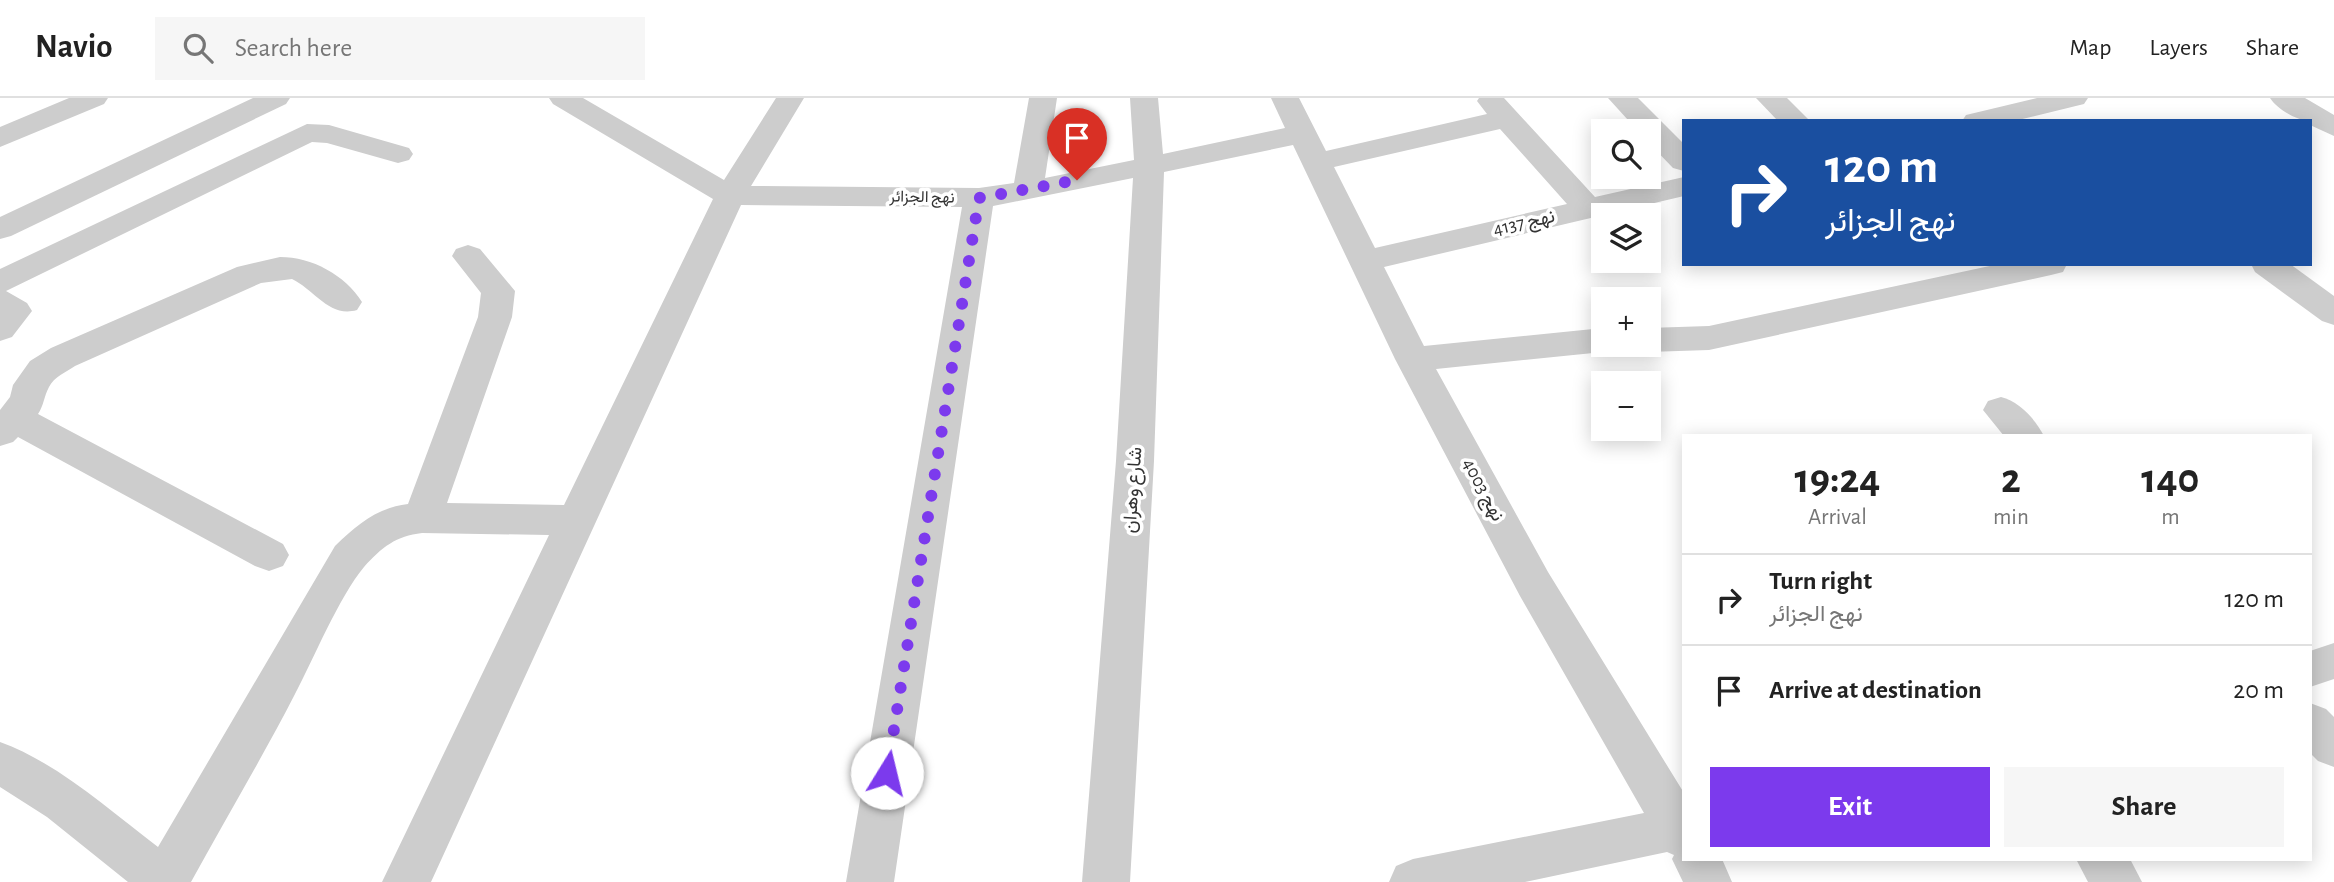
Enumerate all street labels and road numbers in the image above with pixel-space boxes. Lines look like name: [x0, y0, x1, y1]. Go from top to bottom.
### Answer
street label: نهج الجزائر: [888, 188, 955, 209]
street label: نهج 4137: [1491, 207, 1557, 242]
street label: شارع وهران: [1121, 446, 1147, 534]
street label: نهج 4003: [1456, 455, 1507, 526]

